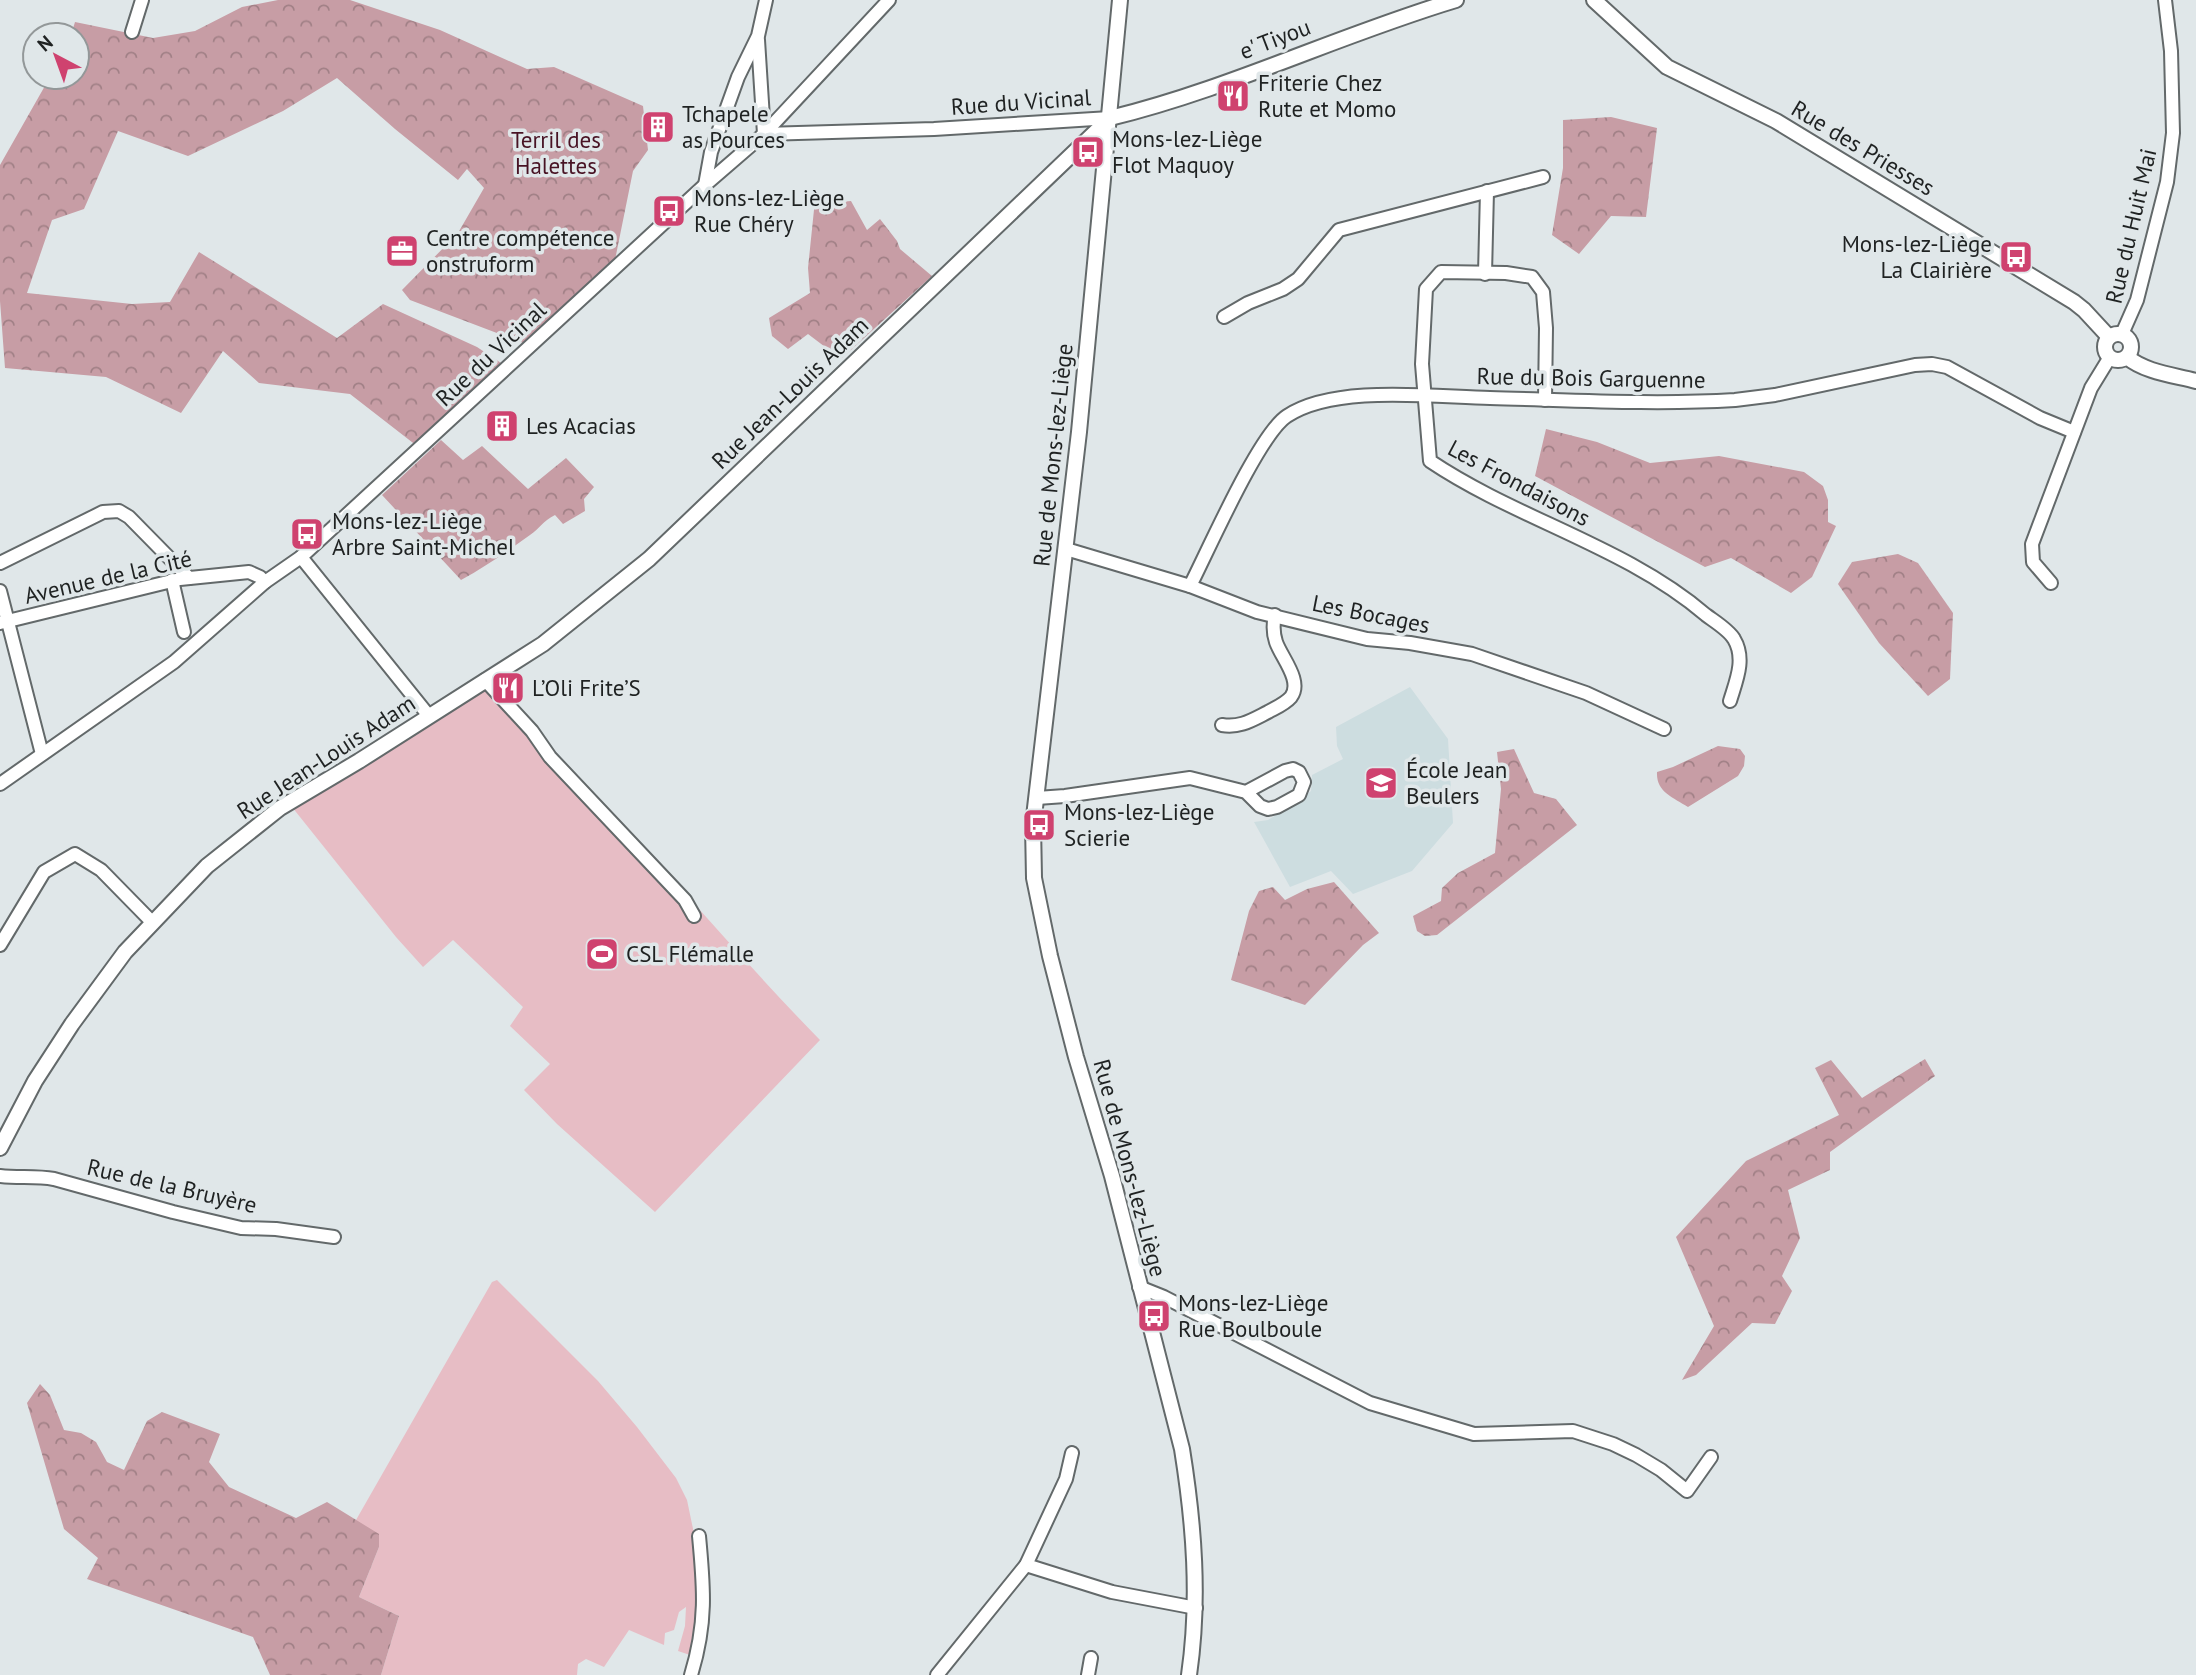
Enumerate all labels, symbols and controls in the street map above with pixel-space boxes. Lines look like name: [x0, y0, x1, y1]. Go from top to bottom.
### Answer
street label: e' Tiyou: [1235, 12, 1315, 65]
north arrow: [21, 21, 91, 91]
text: N: [32, 30, 57, 56]
place label: Friterie Chez Rute et Momo: [1258, 68, 1396, 123]
restaurant icon: Friterie Chez Rute et Momo: [1214, 77, 1252, 115]
street label: Rue du Vicinal: [950, 82, 1092, 121]
street label: Rue des Priesses: [1786, 93, 1940, 202]
place label: Tchapele as Pources: [682, 99, 785, 154]
building icon: Tchapele as Pources: [639, 108, 677, 146]
place label: Mons-lez-Liège Flot Maquoy: [1112, 124, 1262, 179]
park label: Terril des Halettes: [511, 125, 601, 180]
bus stop icon: Mons-lez-Liège Flot Maquoy: [1069, 133, 1107, 171]
street label: Rue du Huit Mai: [2099, 145, 2162, 306]
place label: Mons-lez-Liège Rue Chéry: [694, 183, 844, 238]
bus stop icon: Mons-lez-Liège Rue Chéry: [650, 192, 688, 230]
place label: Centre compétence onstruform: [426, 223, 614, 278]
place label: Mons-lez-Liège La Clairière: [1842, 229, 1992, 284]
office icon: Centre compétence onstruform: [383, 232, 421, 270]
bus stop icon: Mons-lez-Liège La Clairière: [1997, 238, 2035, 276]
street label: Rue du Vicinal: [429, 295, 552, 412]
street label: Rue Jean-Louis Adam: [705, 310, 874, 475]
street label: Rue de Mons-lez-Liège: [1026, 342, 1079, 568]
street label: Rue du Bois Garguenne: [1476, 361, 1706, 394]
building icon: Les Acacias: [483, 407, 521, 445]
place label: Les Acacias: [526, 411, 636, 440]
street label: Les Frondaisons: [1443, 433, 1595, 532]
place label: Mons-lez-Liège Arbre Saint-Michel: [332, 506, 515, 561]
bus stop icon: Mons-lez-Liège Arbre Saint-Michel: [288, 515, 326, 553]
street label: Avenue de la Cité: [21, 543, 194, 610]
street label: Les Bocages: [1310, 588, 1432, 639]
restaurant icon: L’Oli Frite’S: [489, 669, 527, 707]
place label: L’Oli Frite’S: [532, 673, 641, 702]
street label: Rue Jean-Louis Adam: [231, 688, 420, 825]
place label: École Jean Beulers: [1406, 755, 1507, 810]
school or university icon: École Jean Beulers: [1362, 764, 1400, 802]
place label: Mons-lez-Liège Scierie: [1064, 797, 1214, 852]
bus stop icon: Mons-lez-Liège Scierie: [1020, 806, 1058, 844]
sports icon: CSL Flémalle: [583, 935, 621, 973]
place label: CSL Flémalle: [626, 939, 754, 968]
street label: Rue de Mons-lez-Liège: [1087, 1056, 1174, 1280]
street label: Rue de la Bruyère: [84, 1152, 260, 1219]
place label: Mons-lez-Liège Rue Boulboule: [1178, 1288, 1328, 1343]
bus stop icon: Mons-lez-Liège Rue Boulboule: [1135, 1297, 1173, 1335]

